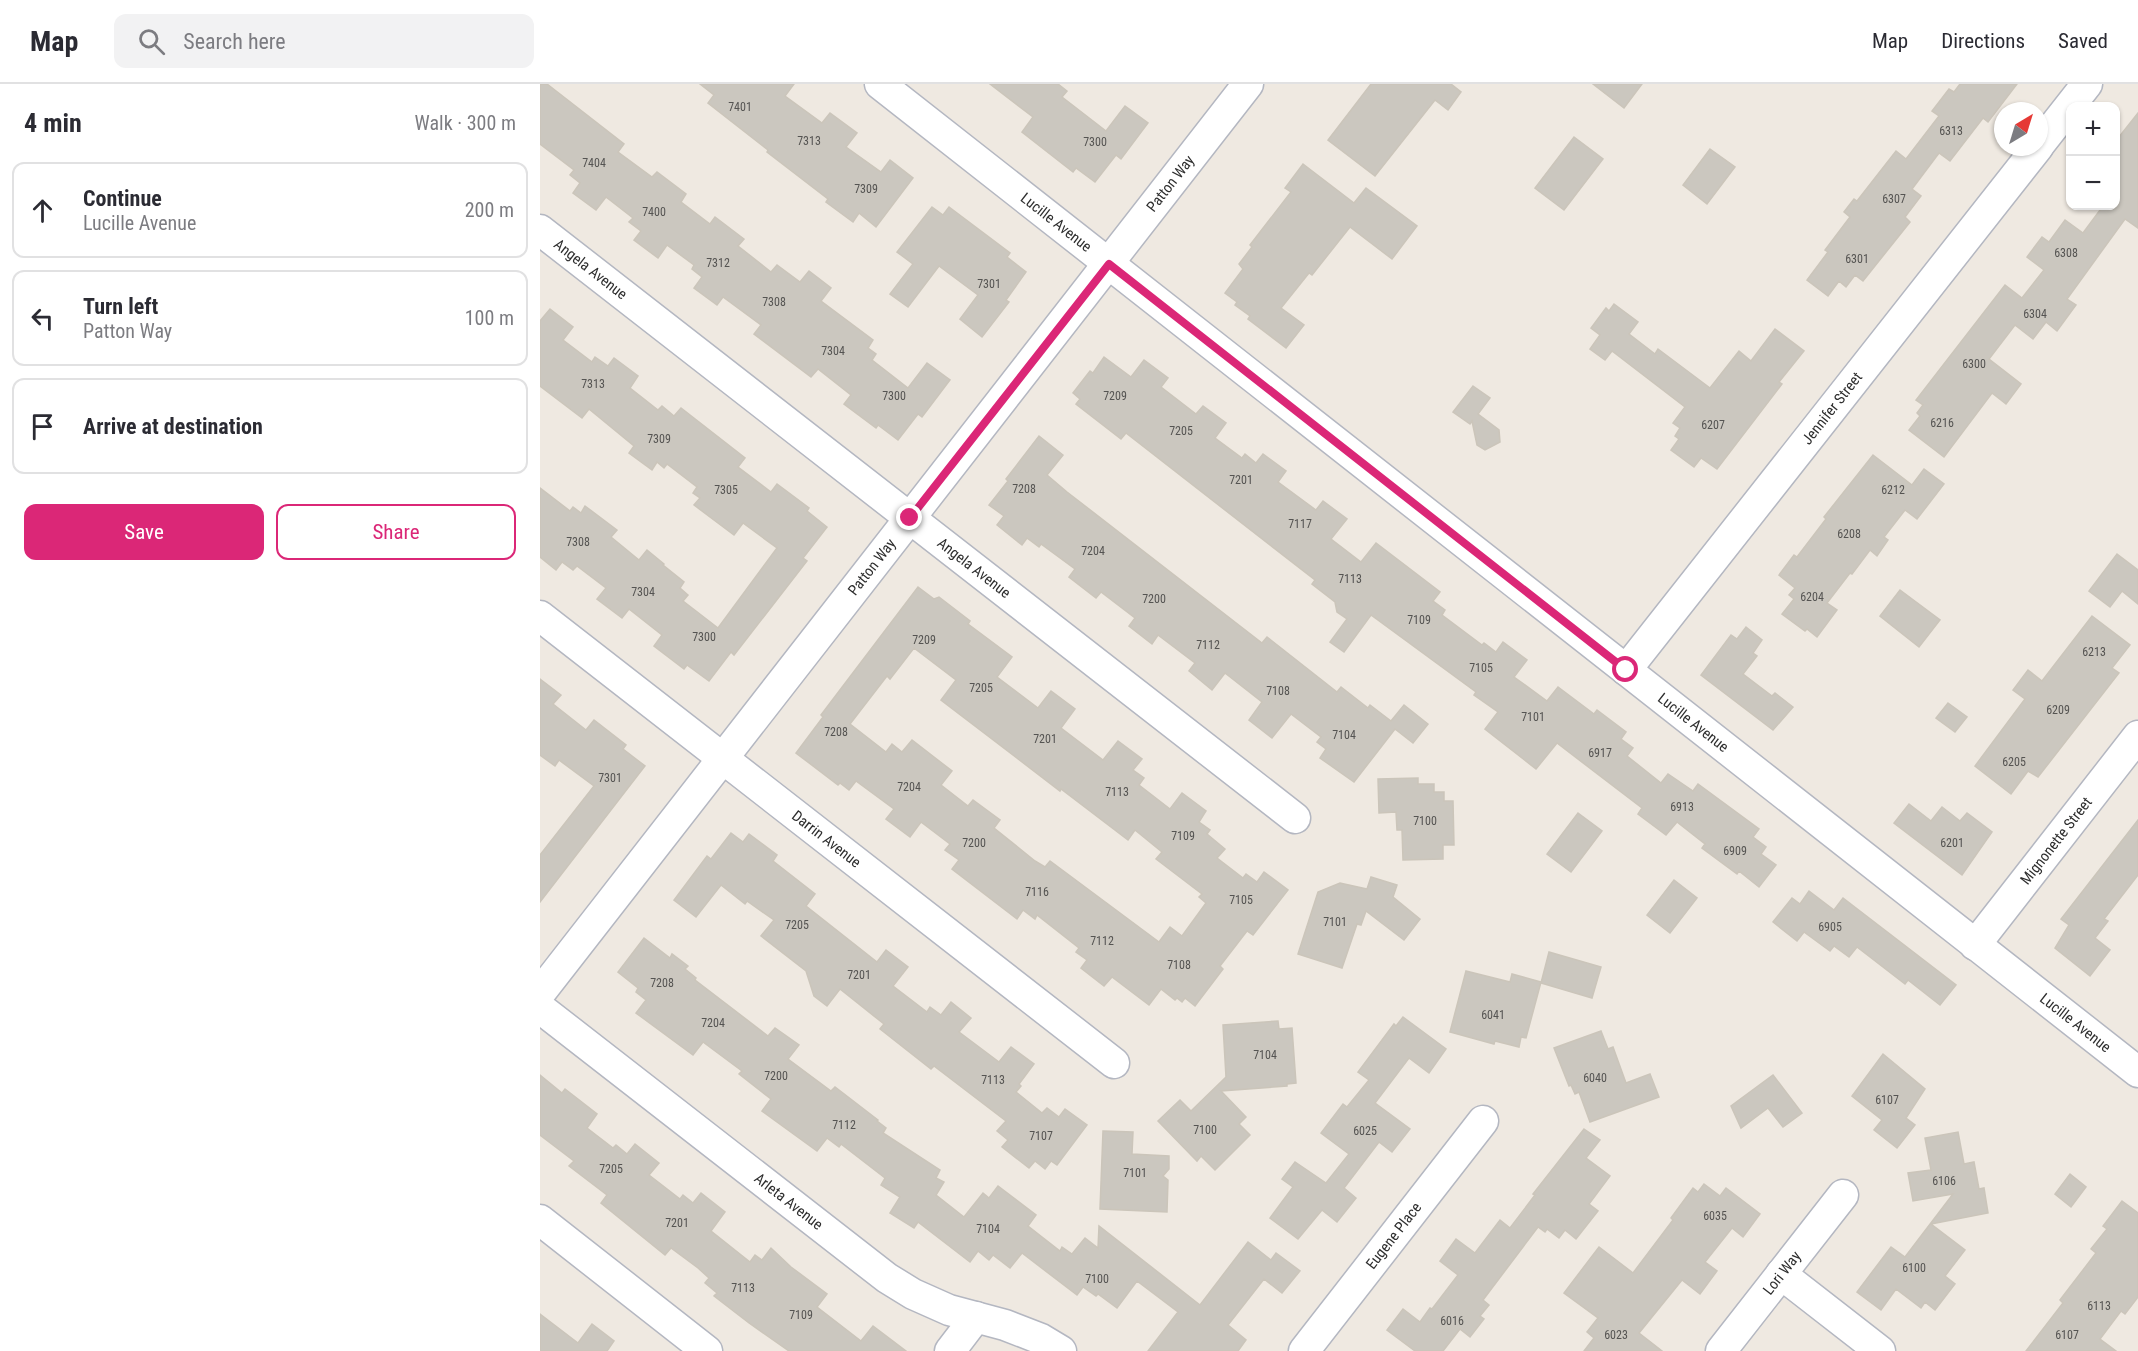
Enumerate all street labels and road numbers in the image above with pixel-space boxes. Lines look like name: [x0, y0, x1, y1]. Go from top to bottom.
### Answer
street label: Patton Way: [1143, 152, 1198, 215]
street label: Lucille Avenue: [1017, 189, 1095, 256]
street label: Angela Avenue: [550, 235, 631, 303]
street label: Jennifer Street: [1798, 369, 1866, 448]
street label: Angela Avenue: [934, 534, 1014, 602]
street label: Patton Way: [844, 535, 899, 599]
street label: Lucille Avenue: [1654, 689, 1732, 756]
street label: Mignonette Street: [2017, 794, 2096, 888]
street label: Darrin Avenue: [788, 807, 864, 871]
street label: Lucille Avenue: [2036, 989, 2114, 1056]
street label: Arleta Avenue: [751, 1169, 827, 1234]
street label: Eugene Place: [1362, 1199, 1425, 1273]
street label: Lori Way: [1759, 1248, 1805, 1299]

